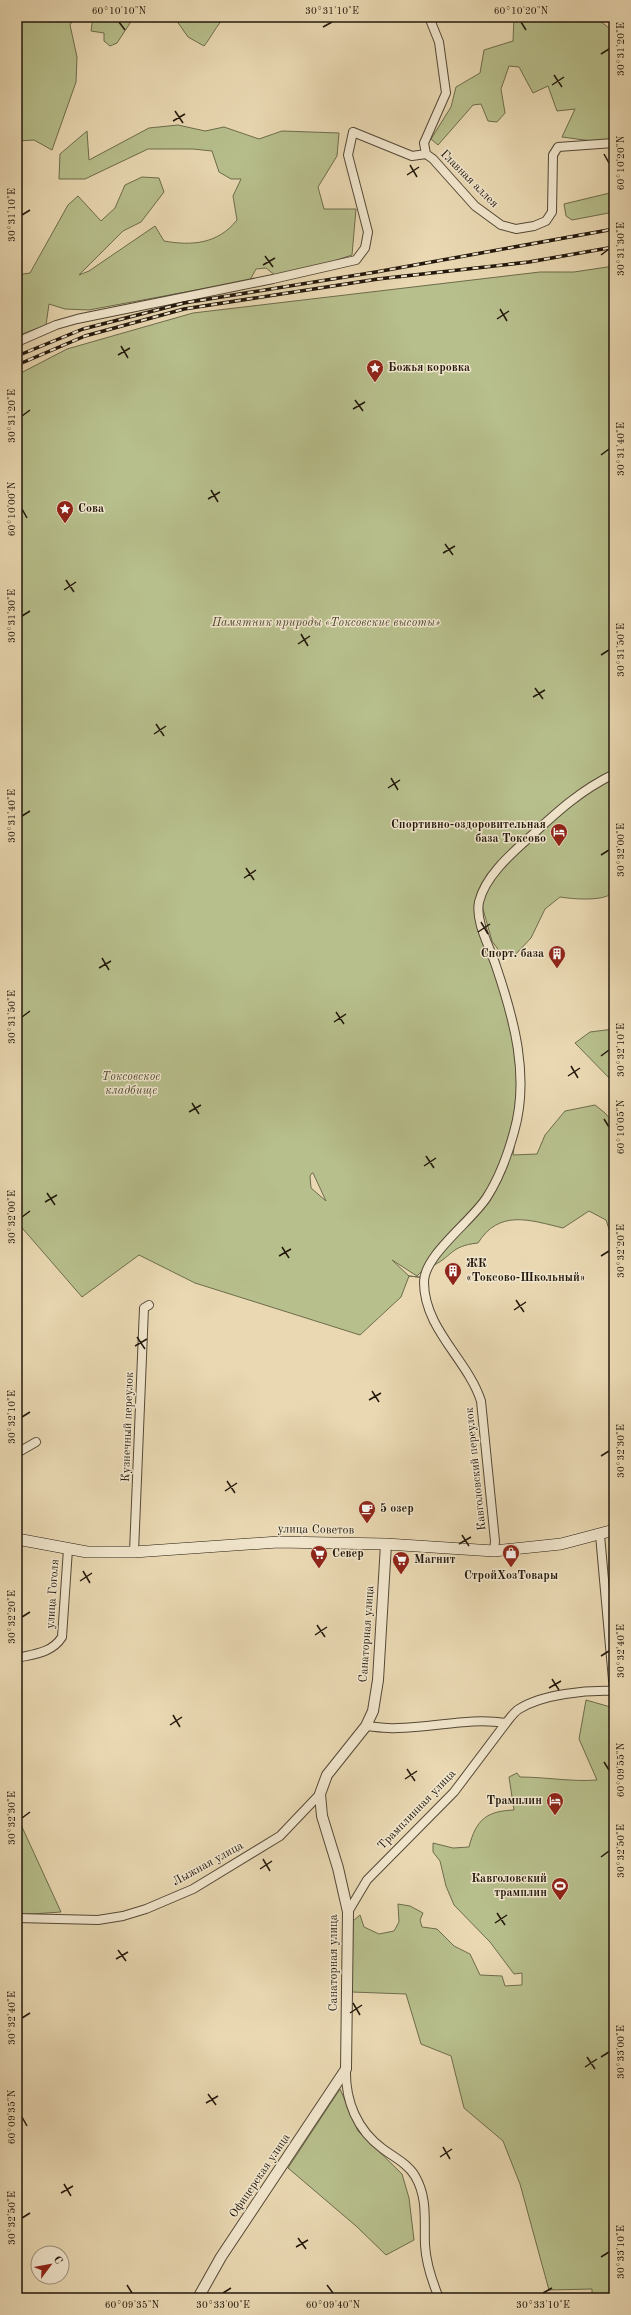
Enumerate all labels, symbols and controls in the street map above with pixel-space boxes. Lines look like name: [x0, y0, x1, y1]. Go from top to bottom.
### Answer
text: 60°10'10"N: [92, 6, 147, 16]
text: 30°31'10"E: [305, 6, 359, 16]
text: 60°10'20"N: [494, 6, 549, 16]
text: 30°31'20"E: [616, 22, 626, 76]
text: 60°10'20"N: [616, 135, 626, 190]
street label: Главная аллея: [438, 148, 500, 210]
text: 30°31'10"E: [7, 188, 17, 242]
text: 30°31'30"E: [616, 222, 626, 276]
place icon: Божья коровка: [365, 358, 385, 383]
place label: Божья коровка: [388, 362, 470, 374]
text: 30°31'20"E: [7, 389, 17, 443]
text: 30°31'40"E: [616, 422, 626, 476]
text: 60°10'00"N: [7, 481, 17, 536]
place icon: Сова: [55, 499, 75, 524]
place label: Сова: [78, 503, 104, 515]
text: 30°31'30"E: [7, 589, 17, 643]
park label: Памятник природы «Токсовские высоты»: [211, 617, 440, 629]
text: 30°31'50"E: [616, 623, 626, 677]
text: 30°31'40"E: [7, 789, 17, 843]
place label: Спортивно-оздоровительная база Токсово: [391, 819, 546, 845]
hotel icon: Спортивно-оздоровительная база Токсово: [549, 822, 569, 847]
text: 30°32'00"E: [616, 823, 626, 877]
building icon: Спорт. база: [547, 944, 567, 969]
place label: Спорт. база: [481, 948, 544, 960]
text: 30°31'50"E: [7, 990, 17, 1044]
text: 30°32'10"E: [616, 1023, 626, 1077]
park label: Токсовское кладбище: [102, 1071, 160, 1097]
text: 60°10'05"N: [616, 1099, 626, 1154]
text: 30°32'00"E: [7, 1190, 17, 1244]
text: 30°32'20"E: [616, 1224, 626, 1278]
place label: ЖК «Токсово-Школьный»: [466, 1258, 586, 1284]
building icon: ЖК «Токсово-Школьный»: [443, 1261, 463, 1286]
street label: Кузнечный переулок: [120, 1372, 136, 1482]
text: 30°32'10"E: [7, 1390, 17, 1444]
street label: Кавголовский переулок: [464, 1407, 488, 1531]
text: 30°32'30"E: [616, 1424, 626, 1478]
cafe icon: 5 озер: [357, 1499, 377, 1524]
place label: 5 озер: [380, 1502, 414, 1515]
street label: улица Советов: [278, 1523, 355, 1537]
shop icon: СтройХозТовары: [501, 1543, 521, 1568]
supermarket icon: Север: [309, 1544, 329, 1569]
place label: Север: [332, 1548, 364, 1560]
supermarket icon: Магнит: [391, 1550, 411, 1575]
place label: Магнит: [414, 1554, 456, 1566]
street label: улица Гоголя: [45, 1559, 61, 1629]
place label: СтройХозТовары: [464, 1570, 558, 1582]
street label: Санаторная улица: [358, 1585, 376, 1683]
text: 30°32'20"E: [7, 1590, 17, 1644]
text: 30°32'40"E: [616, 1624, 626, 1678]
text: 60°09'55"N: [616, 1742, 626, 1797]
street label: Трамплинная улица: [376, 1768, 458, 1852]
text: 30°32'30"E: [7, 1791, 17, 1845]
hotel icon: Трамплин: [545, 1791, 565, 1816]
place label: Трамплин: [486, 1795, 542, 1807]
text: 30°32'50"E: [616, 1824, 626, 1878]
street label: Лыжная улица: [171, 1840, 245, 1888]
place label: Кавголовский трамплин: [471, 1873, 547, 1899]
sports icon: Кавголовский трамплин: [550, 1876, 570, 1901]
street label: Санаторная улица: [328, 1914, 340, 2012]
text: 30°32'40"E: [7, 1991, 17, 2045]
text: 30°33'00"E: [616, 2025, 626, 2079]
text: 60°09'35"N: [7, 2089, 17, 2144]
street label: Офицерская улица: [227, 2132, 293, 2220]
text: 30°32'50"E: [7, 2191, 17, 2245]
text: 30°33'10"E: [616, 2225, 626, 2279]
north arrow: [30, 2245, 70, 2285]
text: С: [51, 2255, 64, 2266]
text: 60°09'35"N: [105, 2300, 160, 2310]
text: 30°33'00"E: [196, 2300, 250, 2310]
text: 60°09'40"N: [306, 2300, 361, 2310]
text: 30°33'10"E: [516, 2300, 570, 2310]

